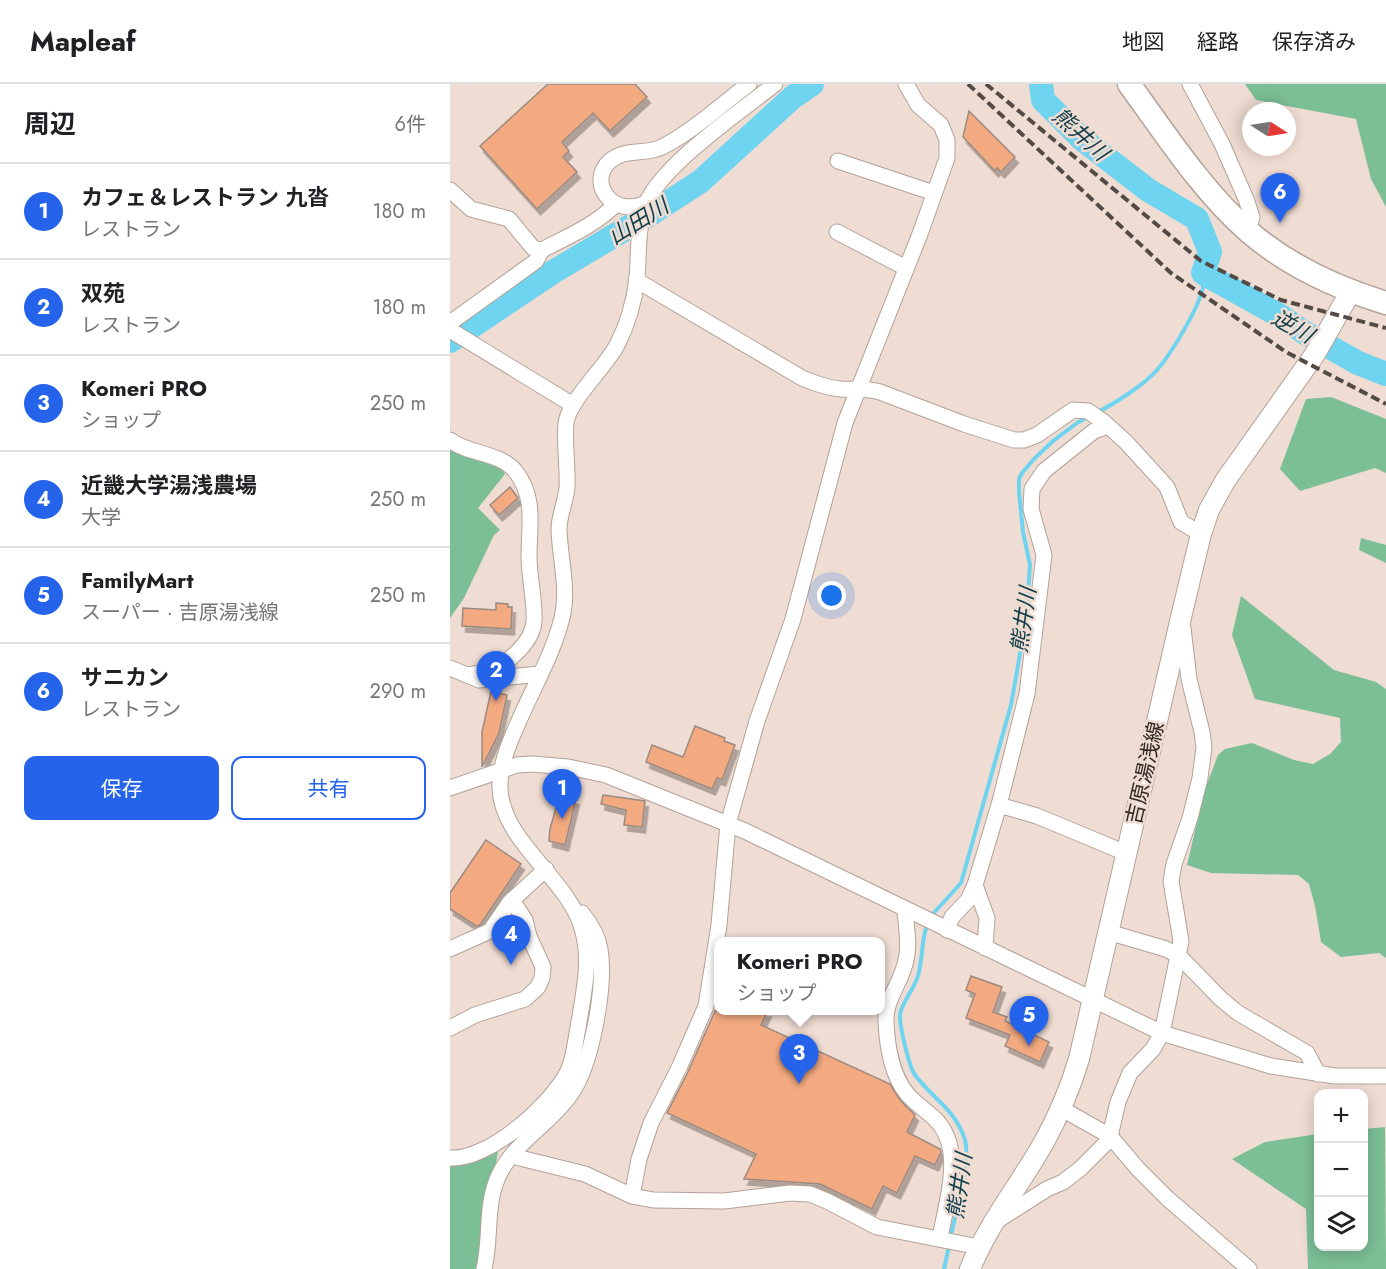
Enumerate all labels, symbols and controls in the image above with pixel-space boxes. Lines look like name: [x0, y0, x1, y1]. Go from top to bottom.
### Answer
text: Mapleaf: [30, 21, 136, 62]
text: 地図: [1122, 27, 1164, 57]
text: 経路: [1197, 27, 1239, 57]
text: 保存済み: [1272, 27, 1356, 57]
water label: 熊井川: [1046, 100, 1118, 169]
north arrow: [1242, 102, 1296, 156]
text: 周辺: [24, 105, 76, 143]
text: 6件: [394, 110, 426, 139]
pin: 6: [1260, 174, 1300, 223]
text: カフェ＆レストラン 九沓: [81, 181, 330, 213]
water label: 山田川: [602, 189, 676, 252]
text: 1: [38, 197, 49, 226]
text: 180 m: [372, 197, 426, 226]
text: レストラン: [81, 215, 181, 244]
text: 双苑: [81, 277, 125, 309]
text: 2: [37, 293, 50, 322]
text: 180 m: [372, 293, 426, 322]
water label: 逆川: [1266, 301, 1322, 352]
text: レストラン: [81, 311, 181, 340]
text: Komeri PRO: [81, 372, 207, 404]
text: 3: [37, 389, 50, 418]
text: 250 m: [370, 389, 426, 418]
text: ショップ: [81, 406, 161, 435]
text: 近畿大学湯浅農場: [81, 469, 257, 501]
text: 4: [37, 485, 50, 514]
text: 250 m: [370, 485, 426, 514]
text: 大学: [81, 503, 121, 532]
text: FamilyMart: [81, 564, 193, 596]
text: 5: [37, 581, 50, 610]
text: 250 m: [370, 581, 426, 610]
your location: [817, 581, 846, 610]
water label: 熊井川: [1003, 583, 1044, 655]
text: スーパー · 吉原湯浅線: [81, 598, 279, 627]
pin: 2: [476, 652, 516, 701]
text: サニカン: [81, 661, 169, 693]
text: 6: [37, 677, 50, 706]
text: 290 m: [370, 677, 426, 706]
text: レストラン: [81, 695, 181, 724]
street label: 吉原湯浅線: [1119, 718, 1171, 828]
button: 保存: [24, 756, 219, 820]
button: 共有: [231, 756, 426, 820]
pin: 1: [542, 770, 582, 819]
pin: 4: [492, 916, 530, 965]
popup: [714, 937, 885, 1015]
text: Komeri PRO: [736, 945, 863, 977]
text: ショップ: [736, 979, 816, 1008]
pin: 5: [1010, 996, 1048, 1046]
pin: 3: [780, 1034, 818, 1084]
map controls: [1314, 1089, 1368, 1251]
button: +: [1314, 1089, 1368, 1143]
button: −: [1314, 1143, 1368, 1197]
water label: 熊井川: [939, 1149, 980, 1221]
button: layers: [1314, 1197, 1368, 1251]

